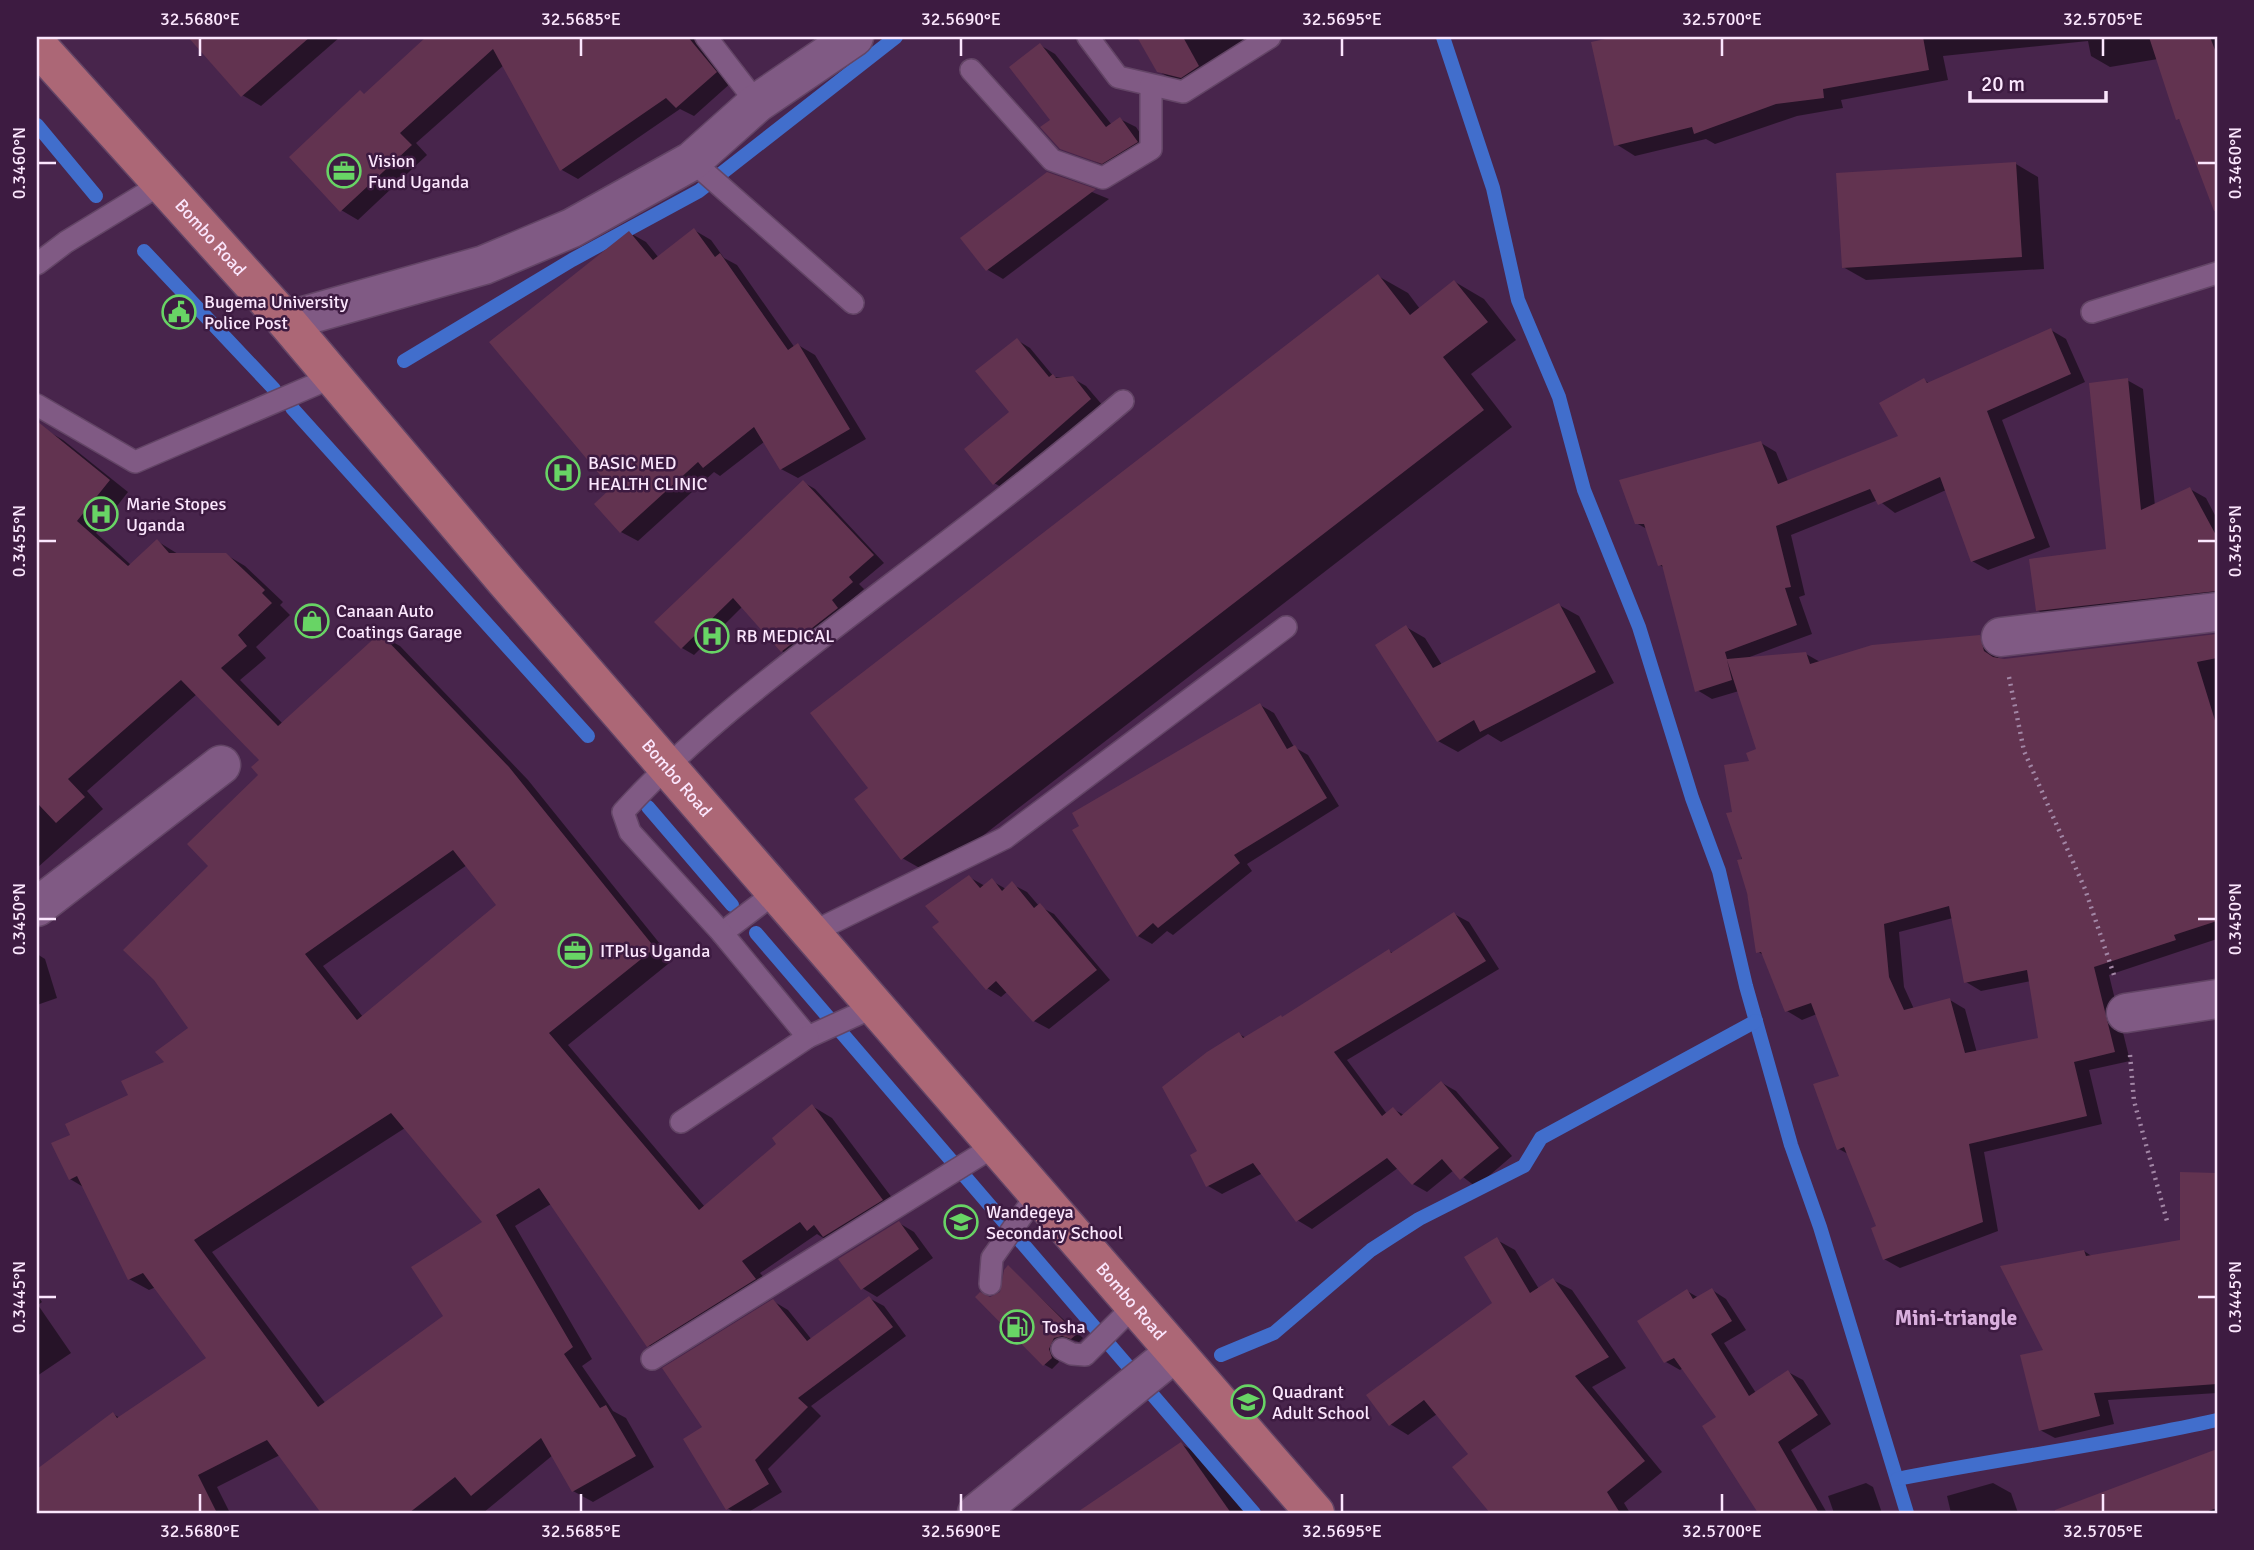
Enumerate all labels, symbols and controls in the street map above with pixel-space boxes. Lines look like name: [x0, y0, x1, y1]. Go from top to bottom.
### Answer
text: 32.5680°E: [160, 8, 240, 30]
text: 32.5685°E: [541, 8, 621, 30]
text: 32.5690°E: [921, 8, 1001, 30]
text: 32.5695°E: [1302, 8, 1382, 30]
text: 32.5700°E: [1682, 8, 1762, 30]
text: 32.5705°E: [2063, 8, 2143, 30]
scale bar: [1970, 60, 2107, 104]
text: 20 m: [1981, 71, 2025, 97]
text: 0.3460°N: [8, 127, 30, 199]
text: 0.3460°N: [2224, 127, 2246, 199]
place label: Vision Fund Uganda: [368, 150, 469, 193]
office icon: Vision Fund Uganda: [325, 152, 363, 190]
street label: Bombo Road: [170, 194, 251, 280]
place label: Bugema University Police Post: [204, 291, 349, 334]
public building icon: Bugema University Police Post: [160, 293, 198, 331]
place label: BASIC MED HEALTH CLINIC: [588, 452, 708, 495]
hospital icon: BASIC MED HEALTH CLINIC: [544, 454, 582, 492]
place label: Marie Stopes Uganda: [126, 493, 226, 536]
hospital icon: Marie Stopes Uganda: [82, 495, 120, 533]
text: 0.3455°N: [8, 505, 30, 577]
text: 0.3455°N: [2224, 505, 2246, 577]
place label: Canaan Auto Coatings Garage: [336, 600, 462, 643]
shop icon: Canaan Auto Coatings Garage: [293, 602, 331, 640]
hospital icon: RB MEDICAL: [693, 617, 731, 655]
place label: RB MEDICAL: [736, 625, 834, 647]
street label: Bombo Road: [637, 735, 717, 821]
text: 0.3450°N: [8, 883, 30, 955]
text: 0.3450°N: [2224, 883, 2246, 955]
office icon: ITPlus Uganda: [556, 932, 594, 970]
place label: ITPlus Uganda: [600, 940, 710, 962]
place label: Wandegeya Secondary School: [986, 1201, 1123, 1244]
school or university icon: Wandegeya Secondary School: [942, 1203, 980, 1241]
street label: Bombo Road: [1091, 1258, 1171, 1345]
text: 0.3445°N: [8, 1261, 30, 1333]
text: 0.3445°N: [2224, 1261, 2246, 1333]
district label: Mini-triangle: [1895, 1305, 2017, 1331]
fuel station icon: Tosha: [998, 1308, 1036, 1346]
place label: Tosha: [1042, 1316, 1086, 1338]
place label: Quadrant Adult School: [1272, 1381, 1370, 1424]
school or university icon: Quadrant Adult School: [1229, 1383, 1267, 1421]
text: 32.5680°E: [160, 1520, 240, 1542]
text: 32.5685°E: [541, 1520, 621, 1542]
text: 32.5690°E: [921, 1520, 1001, 1542]
text: 32.5695°E: [1302, 1520, 1382, 1542]
text: 32.5700°E: [1682, 1520, 1762, 1542]
text: 32.5705°E: [2063, 1520, 2143, 1542]

